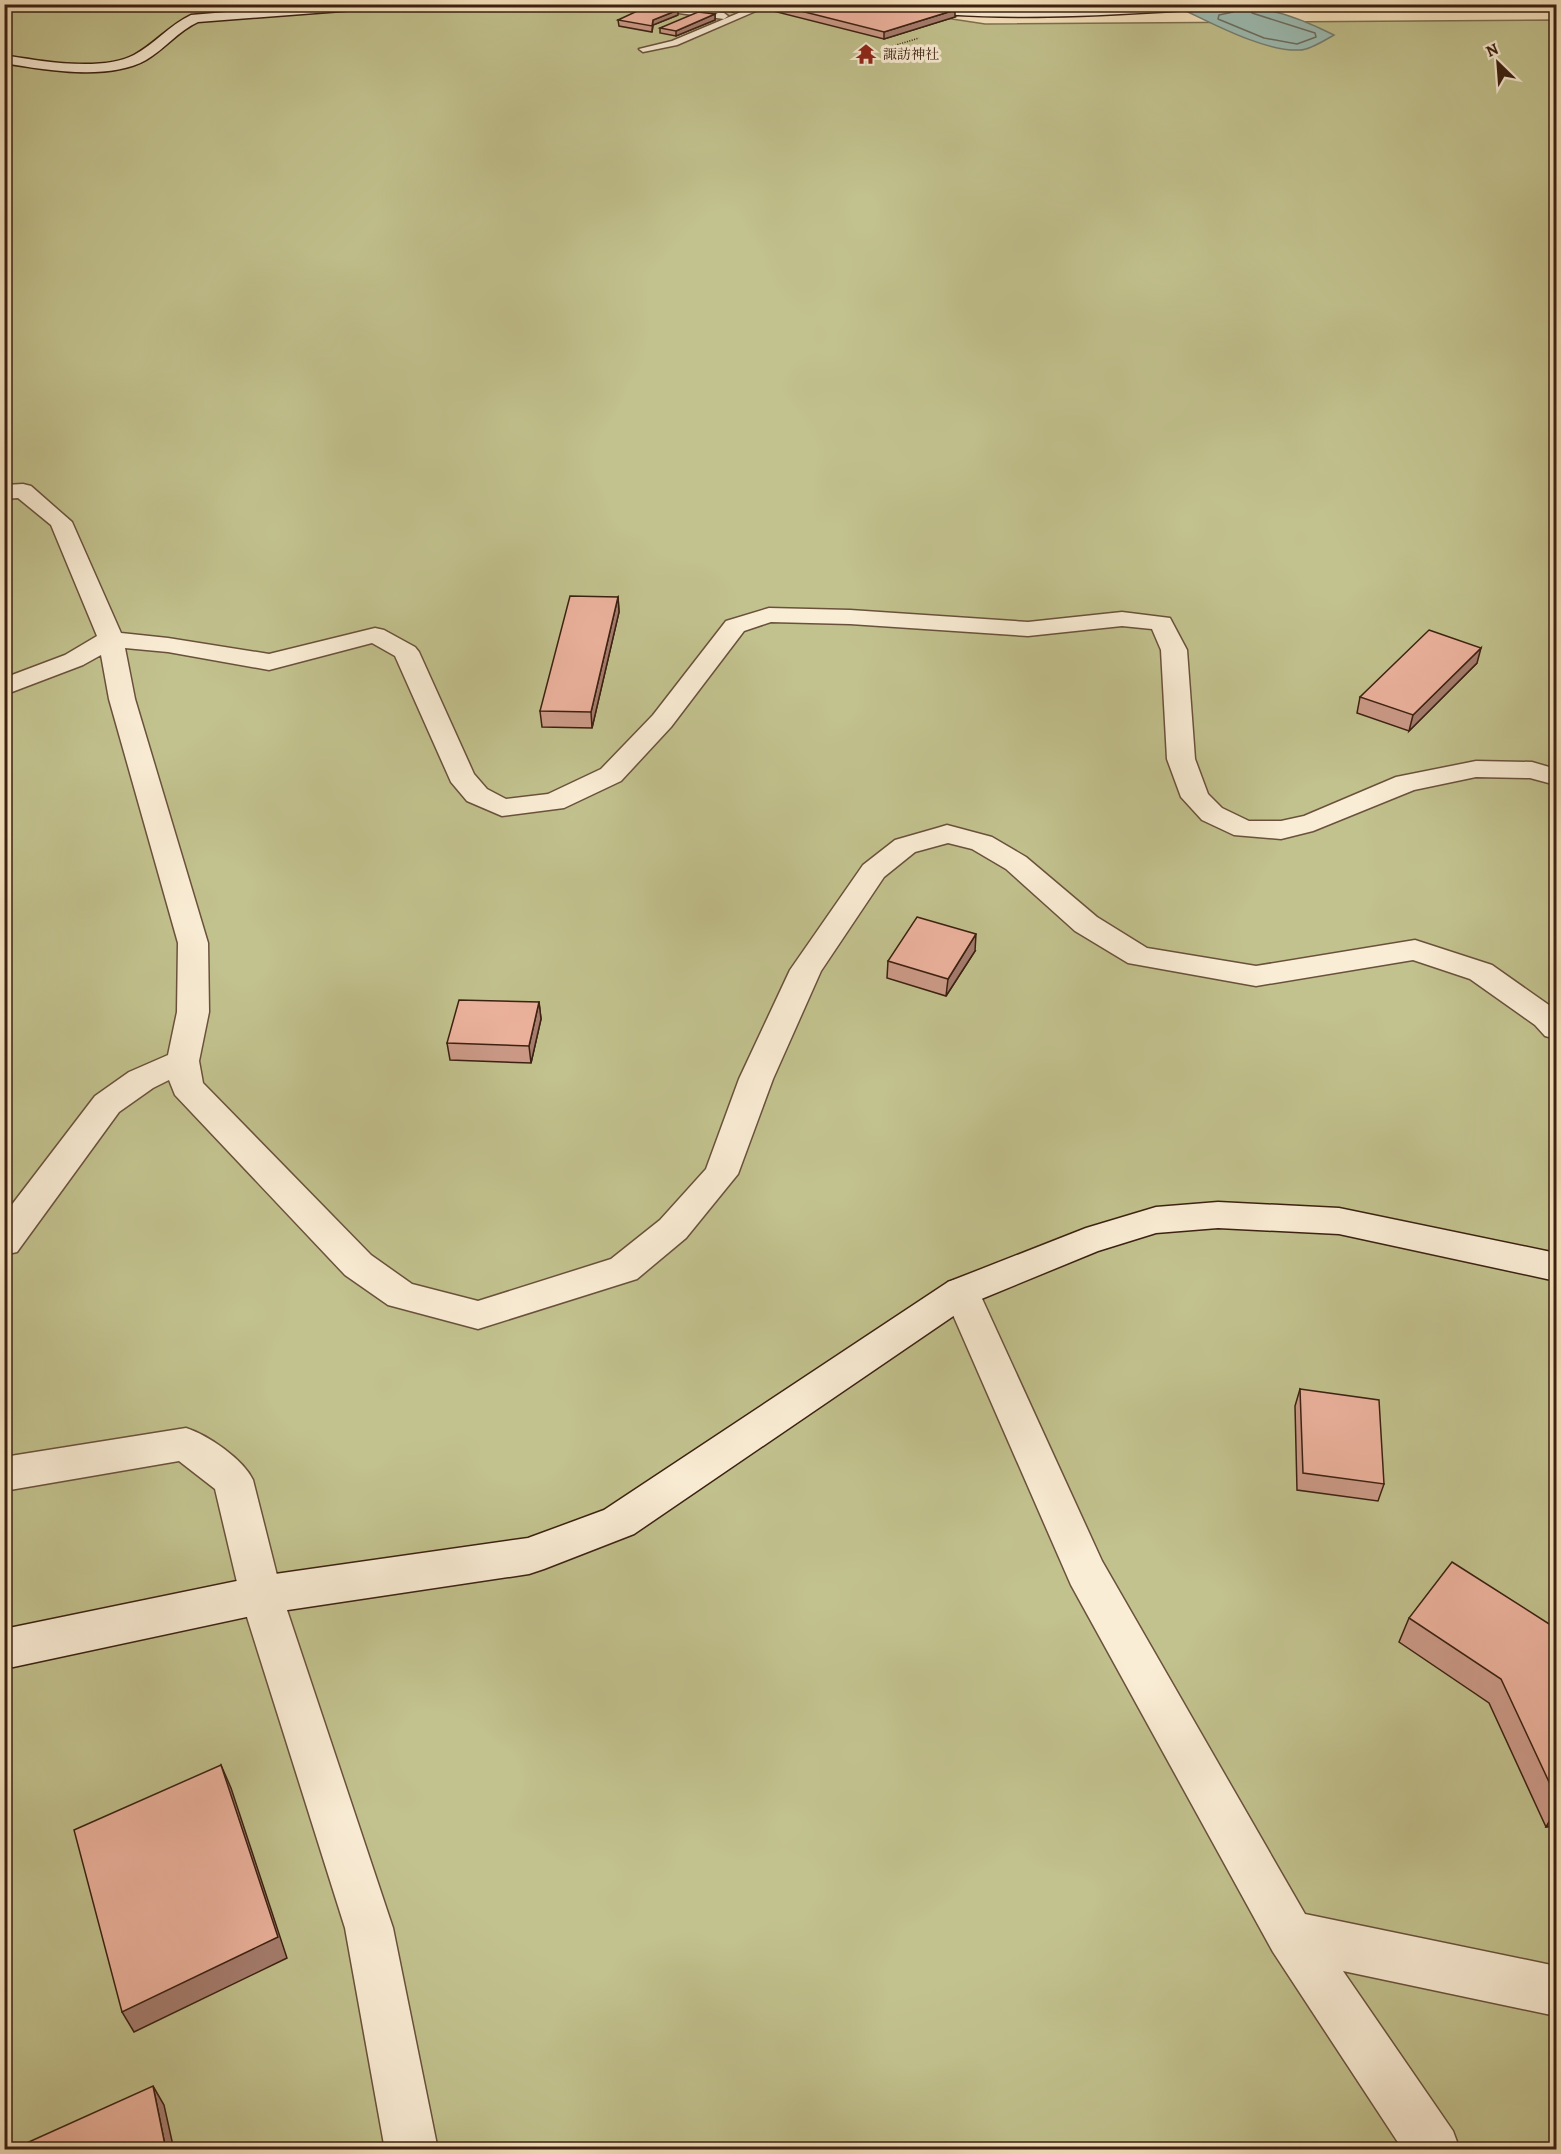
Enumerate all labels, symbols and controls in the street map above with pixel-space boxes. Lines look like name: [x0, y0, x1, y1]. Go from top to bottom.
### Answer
north arrow: [1468, 33, 1528, 93]
text: N: [1482, 38, 1502, 63]
temple icon: 諏訪神社: [854, 42, 878, 66]
place label: 諏訪神社: [883, 45, 939, 64]

